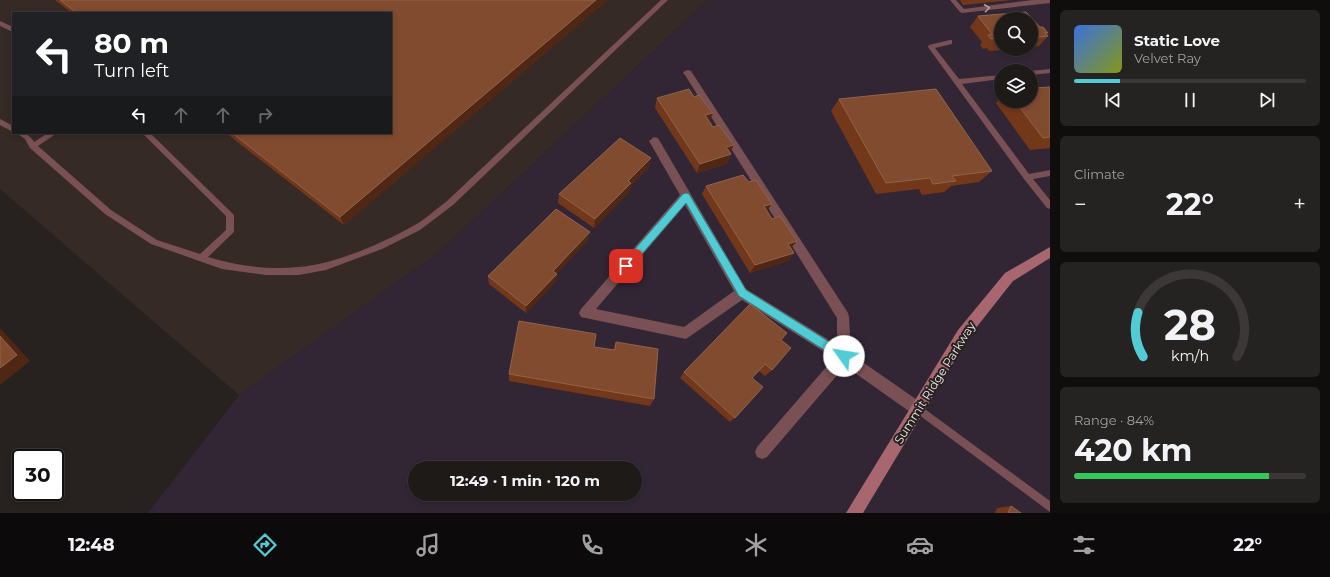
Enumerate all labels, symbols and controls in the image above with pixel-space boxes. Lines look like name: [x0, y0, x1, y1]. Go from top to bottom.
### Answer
one-way arrow: [984, 4, 990, 13]
map controls: [994, 12, 1038, 108]
button: search: [994, 12, 1038, 56]
text: 80 m: [94, 26, 169, 60]
icon: left: [28, 28, 80, 80]
text: Static Love: [1134, 31, 1220, 50]
text: Velvet Ray: [1134, 50, 1201, 66]
text: Turn left: [94, 60, 169, 82]
button: layers: [994, 64, 1038, 108]
icon: previous: [1102, 89, 1124, 111]
icon: pause: [1179, 89, 1201, 111]
icon: next: [1256, 89, 1278, 111]
icon: left: [128, 104, 150, 126]
icon: ahead: [170, 104, 192, 126]
icon: ahead: [212, 104, 234, 126]
icon: right: [254, 104, 276, 126]
text: Climate: [1074, 166, 1125, 182]
text: 22°: [1166, 186, 1214, 223]
text: −: [1074, 191, 1087, 218]
text: +: [1293, 191, 1306, 218]
pin: [609, 249, 643, 283]
icon: arrive: [615, 255, 637, 277]
text: 28: [1164, 300, 1216, 350]
street label: Summit Ridge Parkway: [891, 318, 979, 447]
position arrow: [823, 335, 865, 377]
text: km/h: [1171, 347, 1209, 365]
text: Range · 84%: [1074, 412, 1154, 428]
text: 420 km: [1074, 432, 1192, 469]
speed limit sign: 30: [12, 449, 64, 501]
text: 12:49 · 1 min · 120 m: [450, 471, 600, 490]
icon: directions: [251, 531, 279, 559]
icon: music: [414, 531, 442, 559]
icon: phone: [578, 531, 606, 559]
icon: climate: [742, 531, 770, 559]
icon: car: [906, 531, 934, 559]
icon: filters: [1070, 531, 1098, 559]
text: 12:48: [68, 534, 115, 556]
text: 22°: [1233, 534, 1262, 556]

